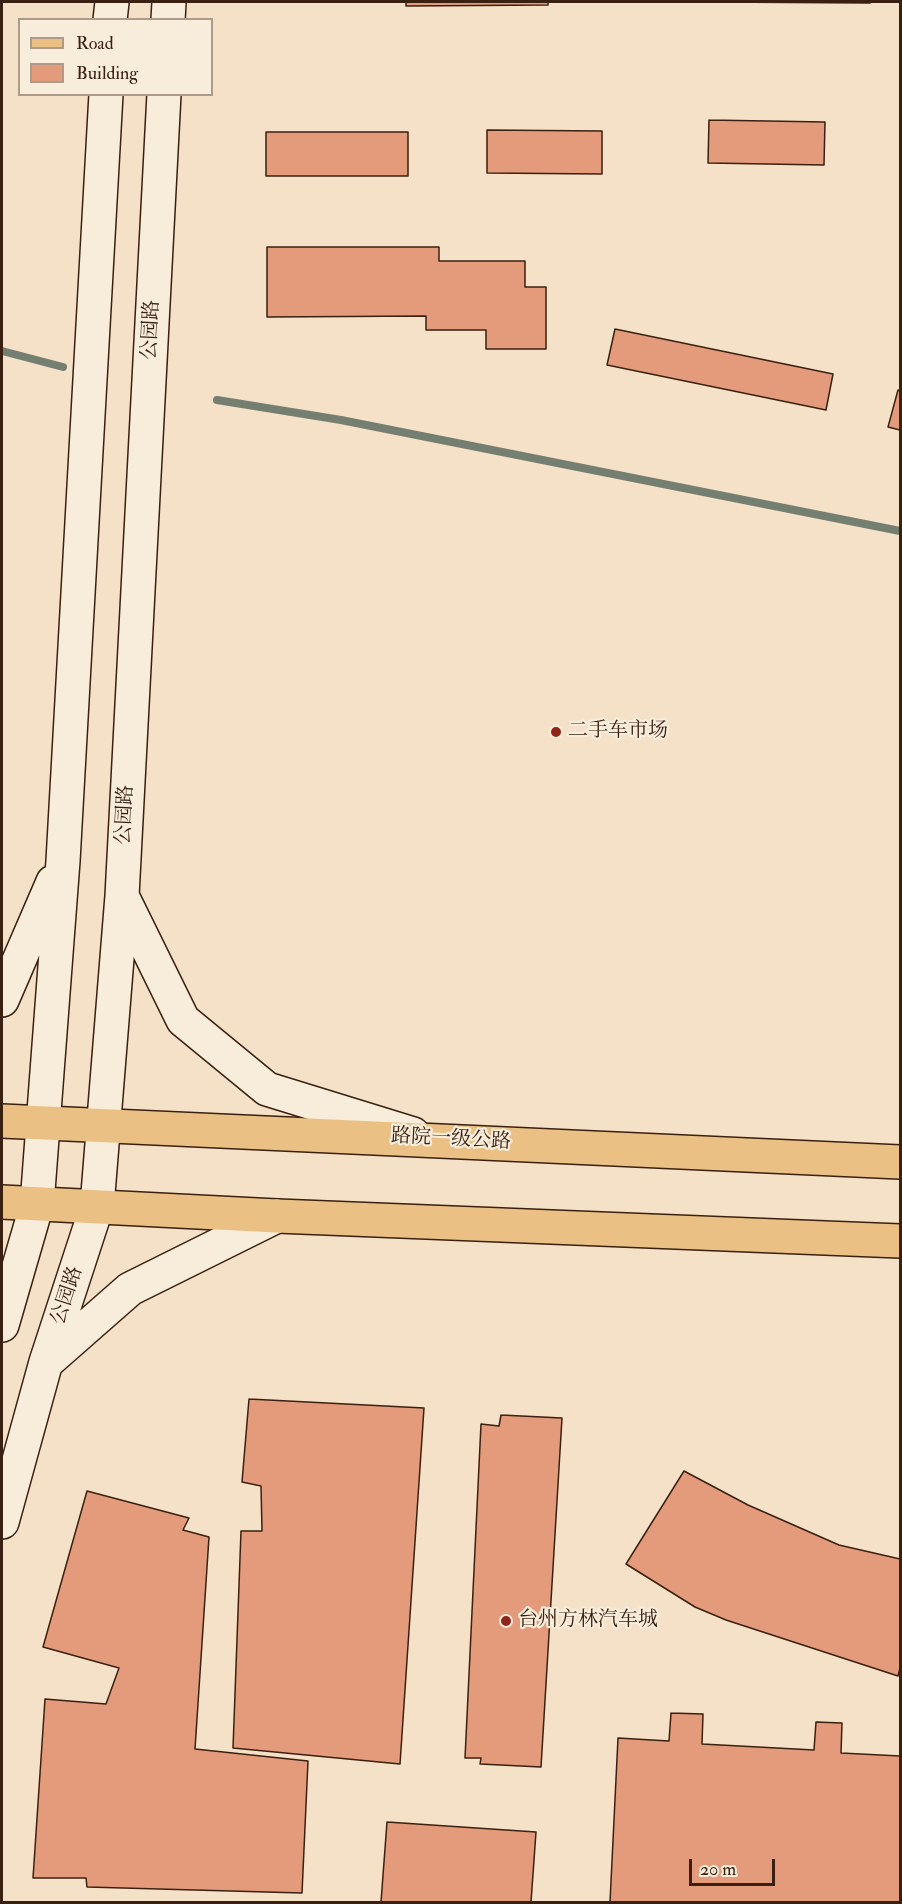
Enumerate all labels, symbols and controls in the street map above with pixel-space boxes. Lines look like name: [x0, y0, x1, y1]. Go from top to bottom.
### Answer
legend: [18, 18, 213, 96]
text: Road: [76, 32, 114, 55]
text: Building: [76, 62, 138, 85]
street label: 公园路: [138, 299, 166, 361]
place label: 二手车市场: [568, 720, 668, 744]
marker: 二手车市场: [549, 725, 563, 739]
street label: 公园路: [112, 784, 140, 846]
street label: 路院一级公路: [390, 1125, 512, 1155]
street label: 公园路: [47, 1264, 89, 1328]
place label: 台州方林汽车城: [518, 1609, 658, 1633]
marker: 台州方林汽车城: [499, 1614, 513, 1628]
scale bar: [692, 1847, 778, 1885]
text: 20 m: [700, 1858, 736, 1881]

